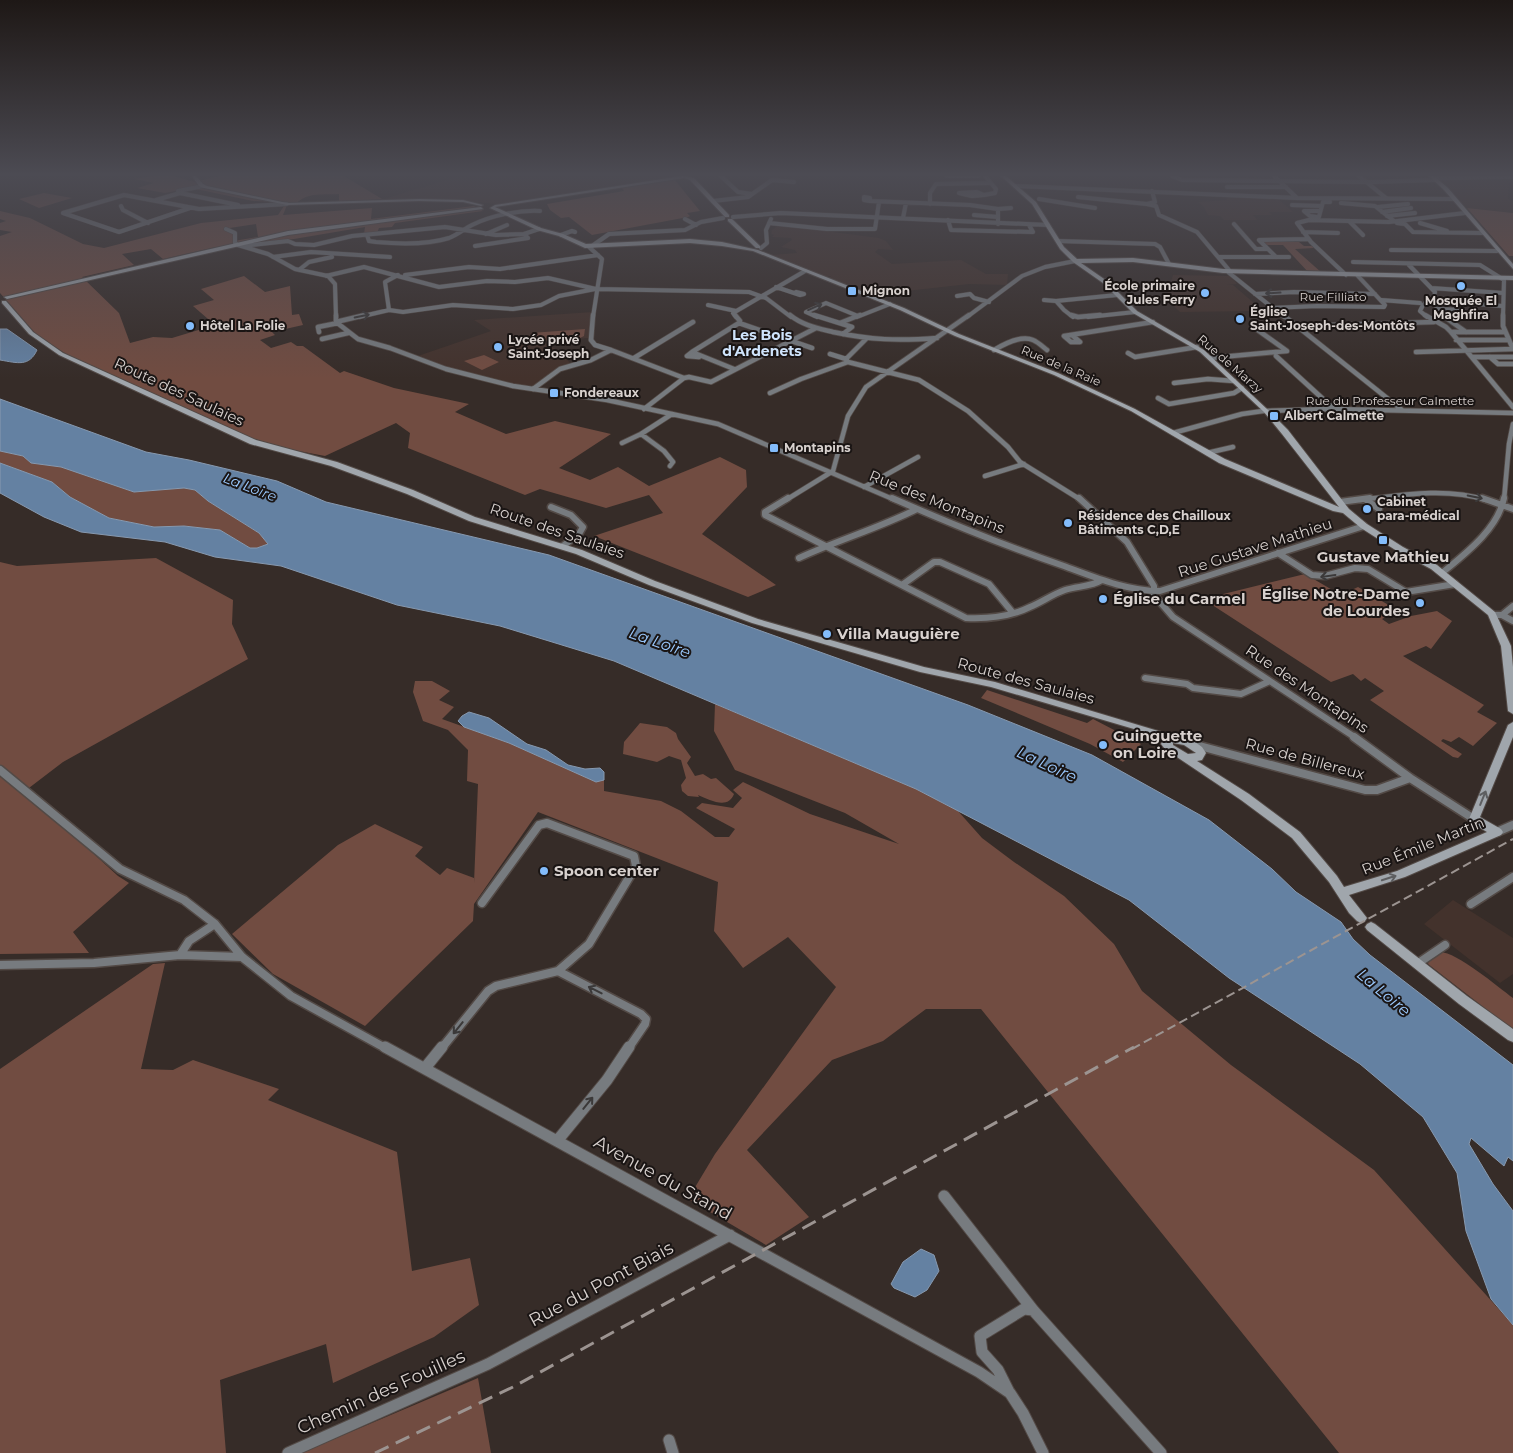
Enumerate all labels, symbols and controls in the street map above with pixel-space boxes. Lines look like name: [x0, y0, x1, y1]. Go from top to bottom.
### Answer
place label: École primaire Jules Ferry: [1104, 278, 1196, 307]
marker: Mosquée El Maghfira: [1455, 280, 1467, 292]
place label: Mignon: [862, 283, 910, 298]
marker: Mignon: [846, 285, 858, 297]
marker: École primaire Jules Ferry: [1199, 287, 1211, 299]
one-way arrow: [1266, 289, 1282, 298]
street label: Rue Filliato: [1300, 289, 1366, 304]
place label: Mosquée El Maghfira: [1425, 293, 1497, 322]
one-way arrow: [807, 302, 822, 312]
place label: Église Saint-Joseph-des-Montôts: [1250, 304, 1416, 333]
one-way arrow: [354, 311, 370, 321]
marker: Église Saint-Joseph-des-Montôts: [1234, 313, 1246, 325]
place label: Hôtel La Folie: [200, 318, 286, 333]
marker: Hôtel La Folie: [184, 320, 196, 332]
district label: Les Bois d'Ardenets: [722, 326, 802, 360]
street label: Rue de Marzy: [1195, 331, 1266, 396]
place label: Lycée privé Saint-Joseph: [508, 332, 589, 361]
marker: Lycée privé Saint-Joseph: [492, 341, 504, 353]
street label: Rue de la Raie: [1019, 342, 1103, 389]
street label: Route des Saulaies: [111, 353, 247, 430]
place label: Fondereaux: [564, 385, 640, 400]
marker: Fondereaux: [548, 387, 560, 399]
street label: Rue du Professeur Calmette: [1306, 393, 1474, 408]
place label: Albert Calmette: [1283, 408, 1385, 423]
marker: Albert Calmette: [1268, 410, 1280, 422]
place label: Montapins: [784, 440, 851, 455]
marker: Montapins: [768, 442, 780, 454]
street label: Rue des Montapins: [867, 466, 1008, 537]
water label: La Loire: [221, 469, 279, 505]
one-way arrow: [1466, 493, 1482, 503]
place label: Cabinet para-médical: [1377, 494, 1460, 523]
street label: Route des Saulaies: [487, 499, 627, 562]
marker: Cabinet para-médical: [1361, 503, 1373, 515]
place label: Résidence des Chailloux Bâtiments C,D,E: [1078, 508, 1232, 537]
street label: Rue Gustave Mathieu: [1175, 514, 1334, 581]
marker: Résidence des Chailloux Bâtiments C,D,E: [1062, 517, 1074, 529]
marker: Gustave Mathieu: [1377, 534, 1389, 546]
place label: Gustave Mathieu: [1317, 547, 1449, 566]
one-way arrow: [1320, 571, 1336, 581]
place label: Église Notre-Dame de Lourdes: [1262, 584, 1410, 620]
place label: Église du Carmel: [1113, 589, 1245, 608]
marker: Église du Carmel: [1097, 593, 1109, 605]
marker: Église Notre-Dame de Lourdes: [1414, 597, 1426, 609]
water label: La Loire: [627, 623, 693, 662]
place label: Villa Mauguière: [836, 624, 960, 643]
marker: Villa Mauguière: [821, 628, 833, 640]
street label: Rue des Montapins: [1242, 640, 1373, 737]
street label: Route des Saulaies: [956, 653, 1097, 708]
place label: Guinguette on Loire: [1113, 726, 1202, 762]
street label: Rue de Billereux: [1243, 733, 1367, 784]
marker: Guinguette on Loire: [1097, 739, 1109, 751]
water label: La Loire: [1014, 742, 1080, 787]
one-way arrow: [1479, 791, 1488, 806]
street label: Rue Émile Martin: [1359, 812, 1487, 879]
place label: Spoon center: [554, 861, 660, 880]
marker: Spoon center: [538, 865, 550, 877]
one-way arrow: [1381, 873, 1397, 882]
water label: La Loire: [1353, 965, 1414, 1020]
one-way arrow: [588, 985, 603, 994]
one-way arrow: [452, 1021, 463, 1034]
one-way arrow: [582, 1097, 593, 1110]
street label: Avenue du Stand: [590, 1131, 736, 1225]
street label: Rue du Pont Biais: [525, 1237, 677, 1331]
street label: Chemin des Fouilles: [293, 1345, 469, 1439]

